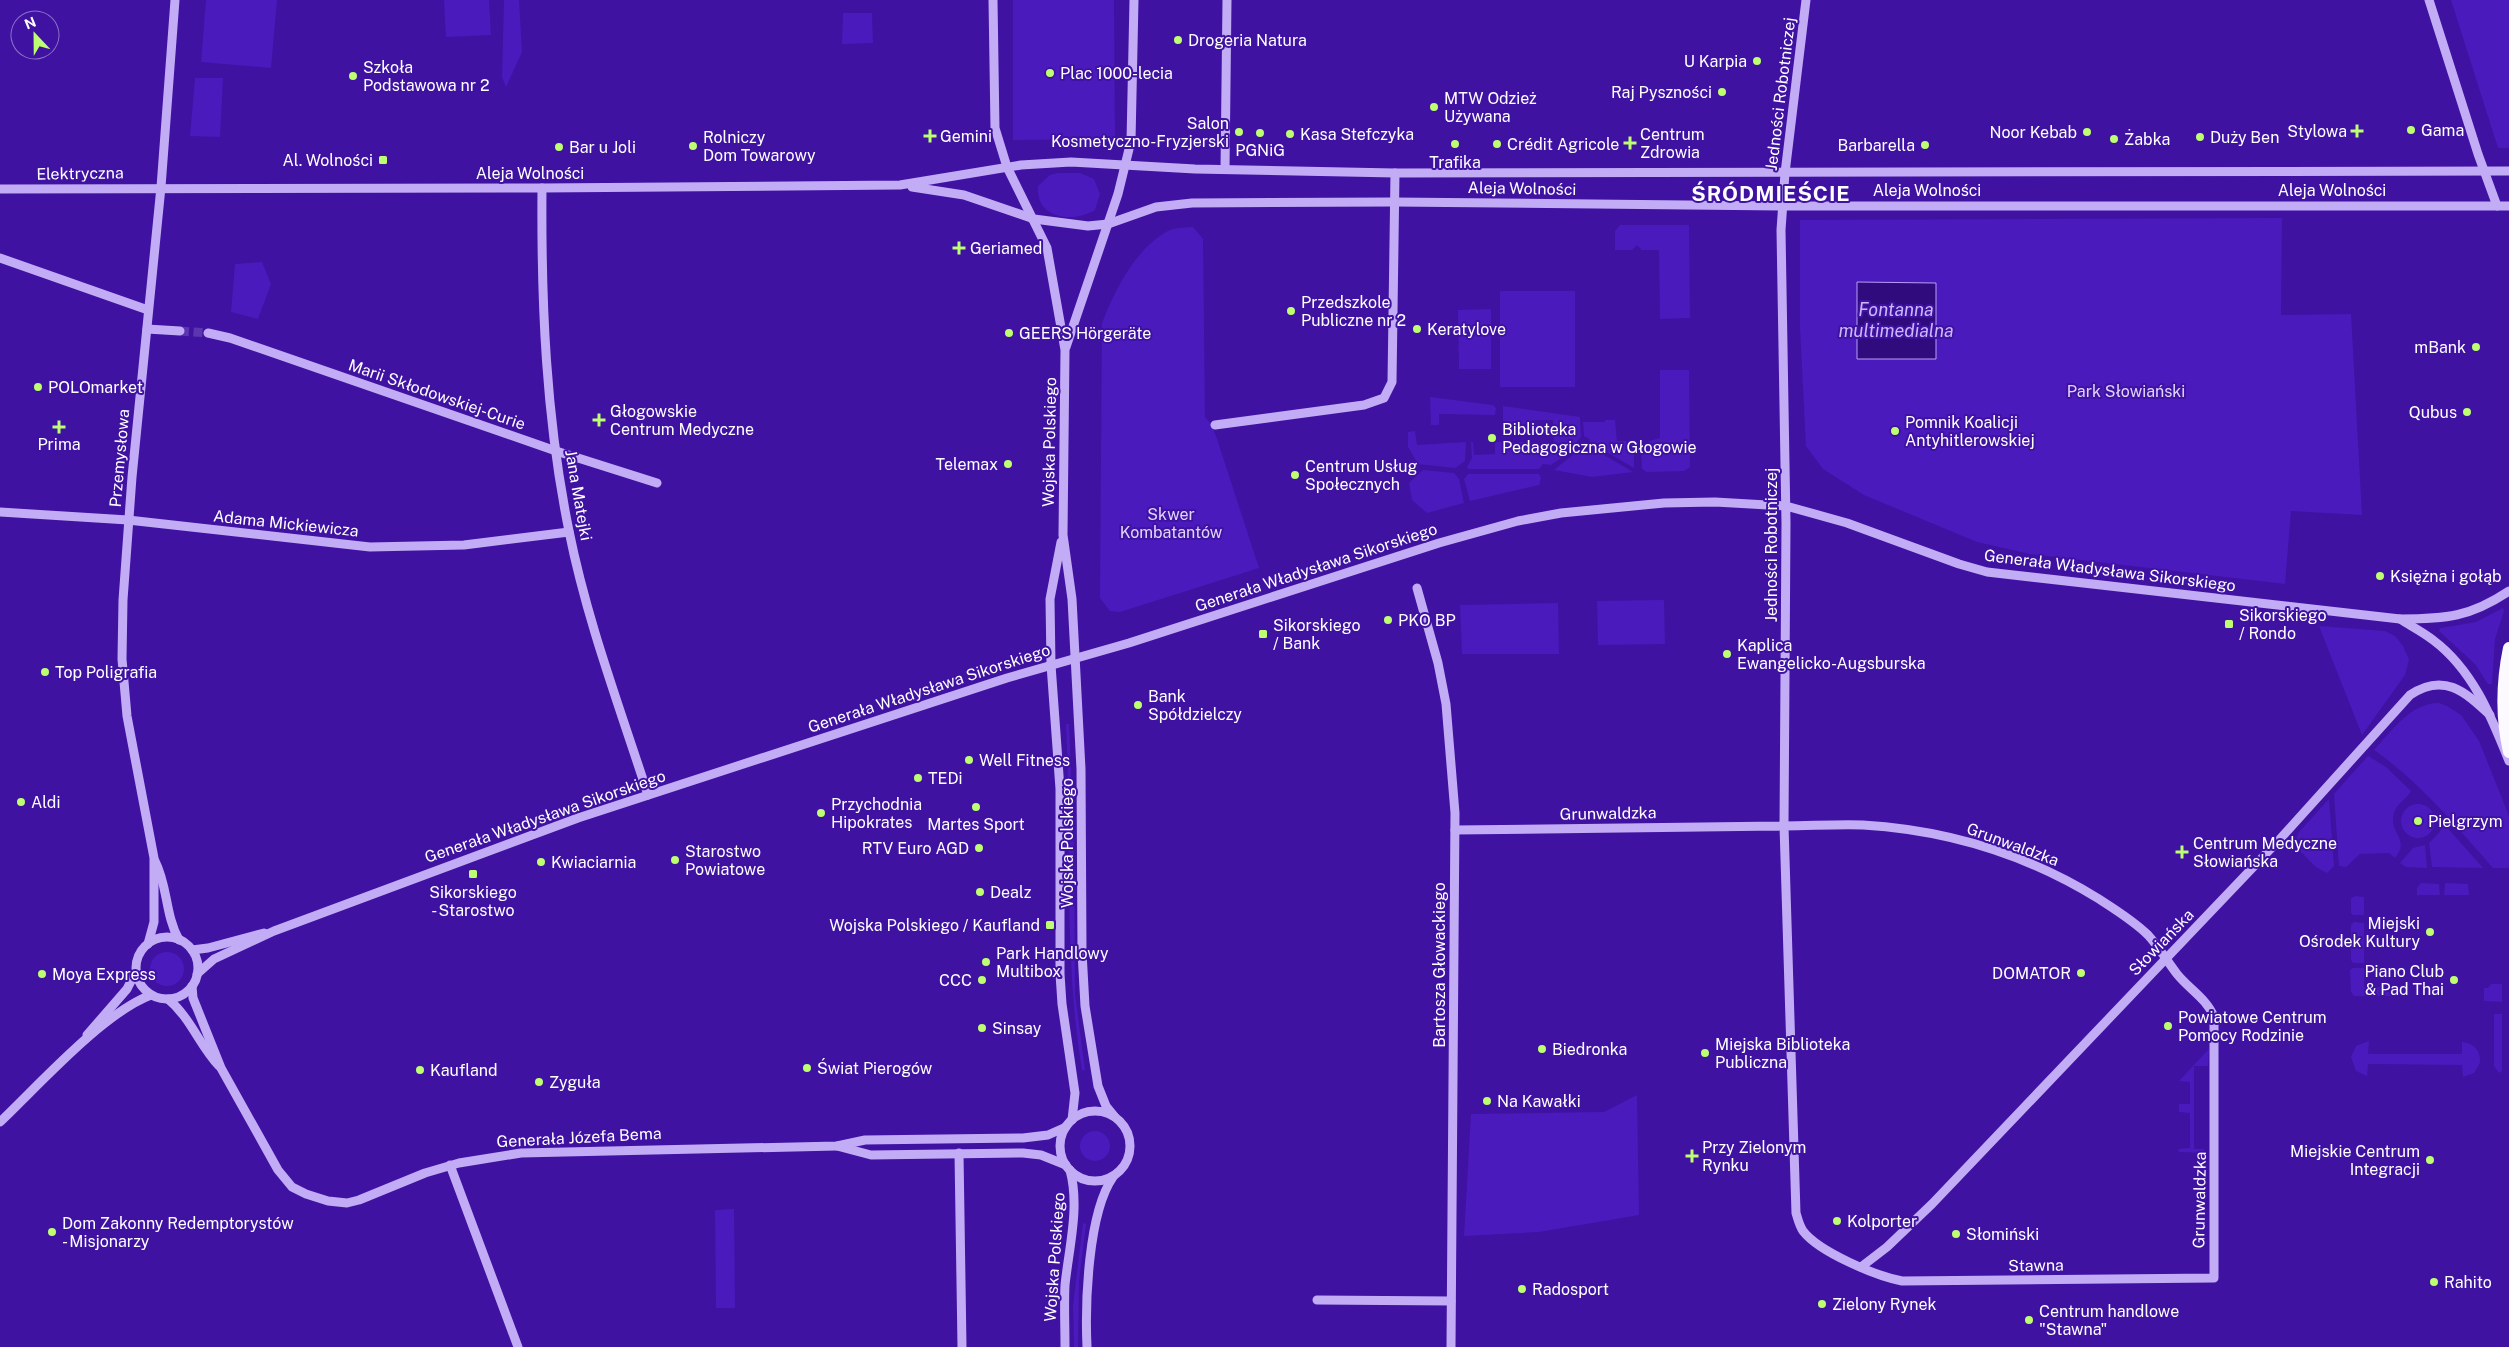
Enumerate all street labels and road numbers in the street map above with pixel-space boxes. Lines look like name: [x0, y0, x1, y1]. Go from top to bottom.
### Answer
street label: Jedności Robotniczej: [1762, 16, 1799, 172]
street label: Elektryczna: [36, 163, 124, 184]
street label: Aleja Wolności: [476, 164, 584, 183]
street label: Aleja Wolności: [1468, 178, 1576, 199]
street label: Aleja Wolności: [1873, 181, 1981, 200]
street label: Aleja Wolności: [2278, 181, 2386, 200]
street label: Marii Skłodowskiej-Curie: [346, 355, 528, 434]
street label: Wojska Polskiego: [1039, 377, 1060, 507]
street label: Przemysłowa: [106, 408, 133, 508]
street label: Jana Matejki: [561, 448, 596, 542]
street label: Jedności Robotniczej: [1762, 468, 1781, 622]
street label: Adama Mickiewicza: [212, 506, 360, 541]
street label: Generała Władysława Sikorskiego: [1193, 519, 1440, 616]
street label: Generała Władysława Sikorskiego: [1983, 546, 2237, 595]
street label: Generała Władysława Sikorskiego: [806, 640, 1053, 737]
street label: Generała Władysława Sikorskiego: [422, 766, 668, 867]
street label: Wojska Polskiego: [1058, 778, 1077, 908]
street label: Grunwaldzka: [1559, 803, 1657, 824]
street label: Grunwaldzka: [1964, 819, 2062, 870]
street label: Bartosza Głowackiego: [1430, 882, 1449, 1048]
street label: Słowiańska: [2125, 905, 2198, 980]
street label: Generała Józefa Bema: [496, 1124, 662, 1151]
street label: Grunwaldzka: [2189, 1151, 2210, 1249]
street label: Wojska Polskiego: [1040, 1192, 1069, 1322]
street label: Stawna: [2008, 1256, 2064, 1275]

